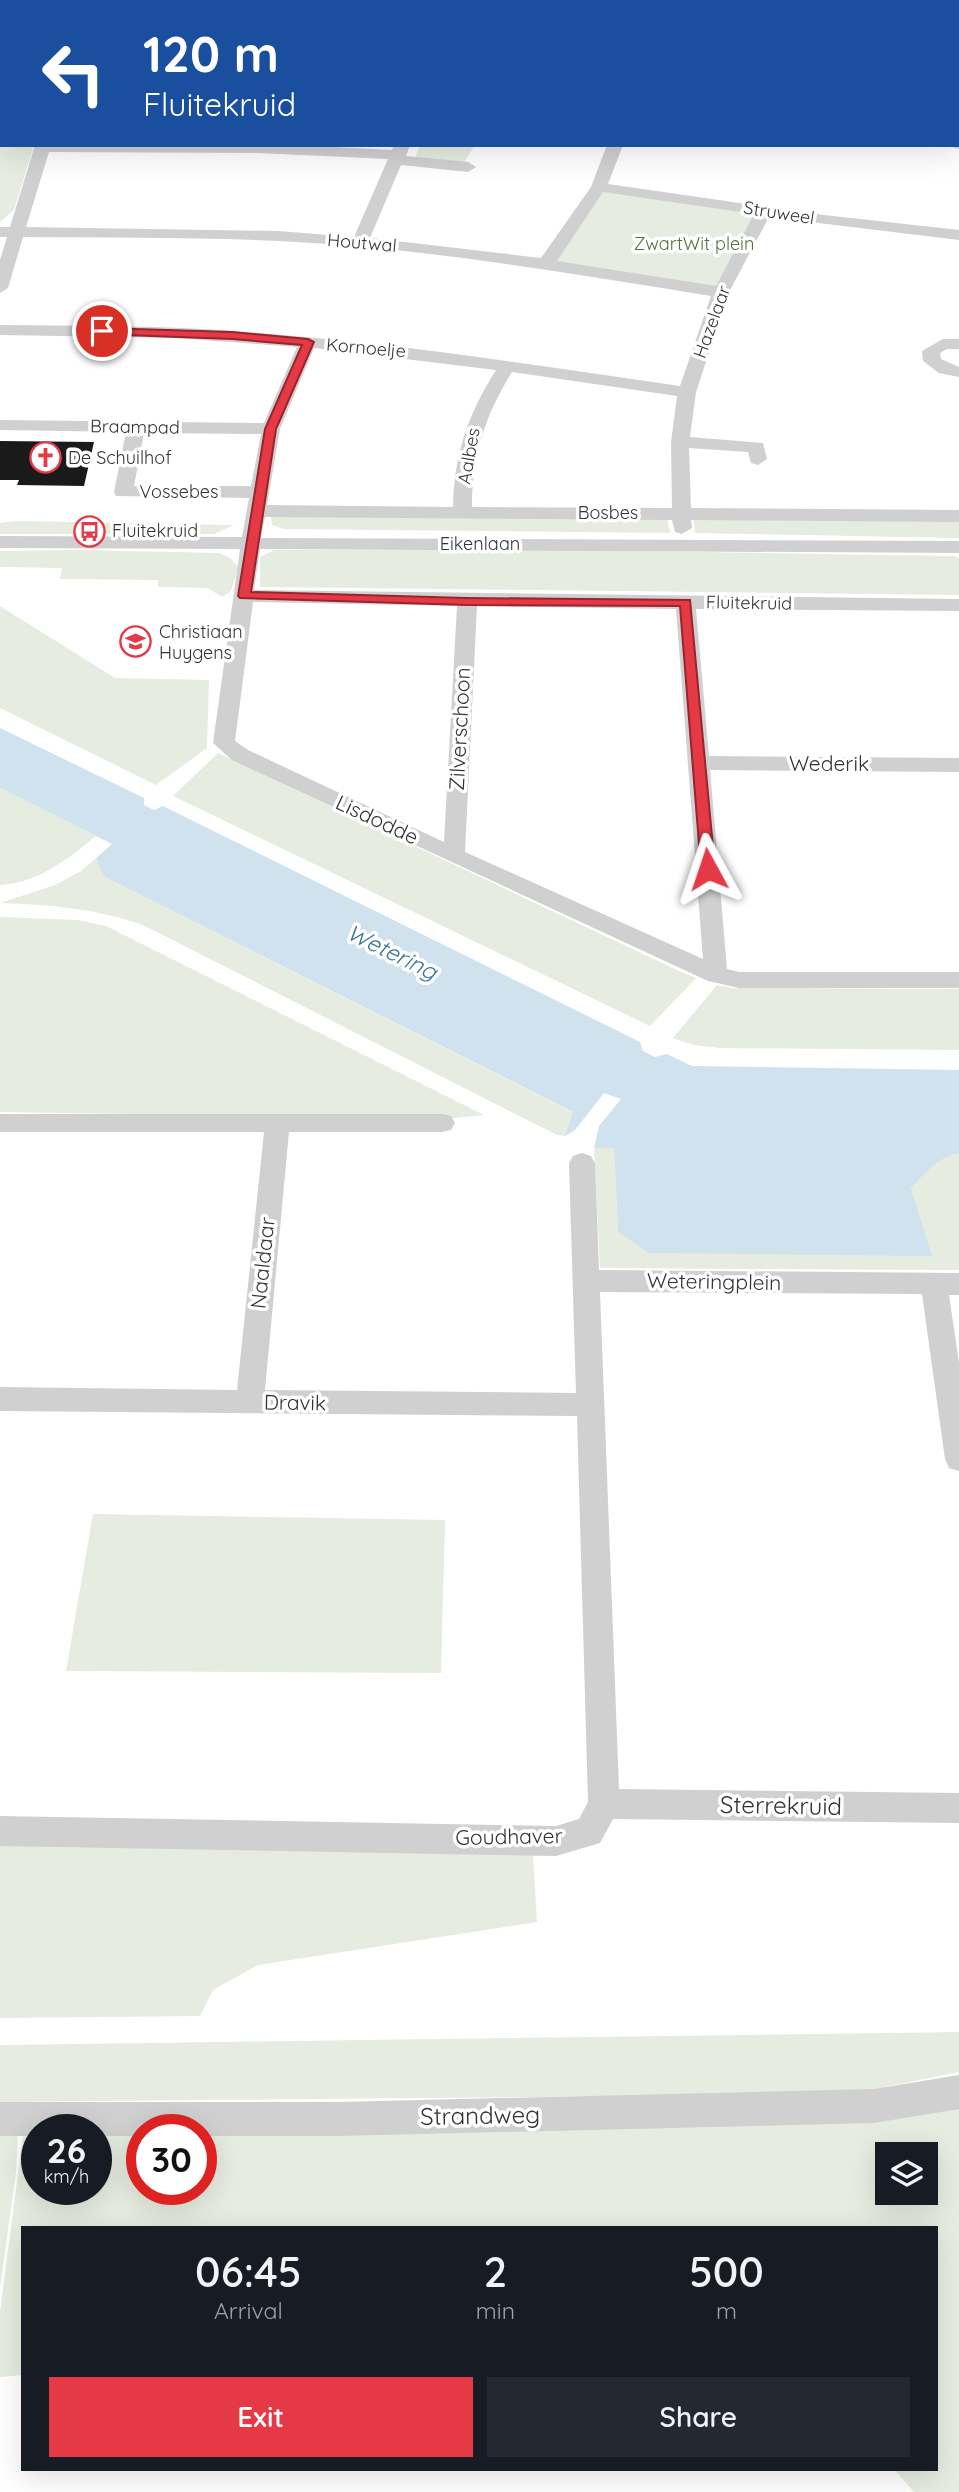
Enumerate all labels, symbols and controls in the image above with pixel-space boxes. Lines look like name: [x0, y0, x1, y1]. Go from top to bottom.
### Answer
text: 120 m: [143, 23, 279, 84]
icon: left: [28, 28, 119, 119]
text: Fluitekruid: [143, 84, 296, 124]
street label: Struweel: [742, 196, 816, 229]
street label: Houtwal: [326, 228, 398, 257]
park label: ZwartWit plein: [634, 232, 754, 255]
street label: Hazelaar: [688, 282, 735, 361]
pin: [72, 301, 132, 361]
icon: arrive: [83, 312, 121, 350]
street label: Kornoelje: [325, 333, 407, 362]
street label: Braampad: [90, 414, 180, 439]
street label: Aalbes: [452, 426, 485, 486]
church icon: De Schuilhof: [28, 441, 62, 475]
place label: De Schuilhof: [68, 446, 172, 469]
street label: Vossebes: [139, 480, 219, 503]
street label: Bosbes: [578, 501, 638, 524]
bus stop icon: Fluitekruid: [72, 514, 106, 548]
place label: Fluitekruid: [112, 519, 198, 542]
street label: Eikenlaan: [440, 532, 520, 555]
street label: Fluitekruid: [706, 590, 792, 615]
place label: Christiaan Huygens: [159, 620, 243, 664]
school or university icon: Christiaan Huygens: [119, 625, 153, 659]
street label: Zilverschoon: [443, 667, 475, 791]
street label: Wederik: [789, 750, 869, 776]
street label: Lisdodde: [332, 789, 423, 850]
position arrow: [671, 832, 745, 906]
water label: Wetering: [342, 917, 444, 987]
street label: Naaldaar: [244, 1216, 280, 1310]
street label: Weteringplein: [647, 1267, 781, 1295]
street label: Dravik: [264, 1388, 326, 1416]
street label: Sterrekruid: [720, 1789, 842, 1821]
street label: Goudhaver: [455, 1822, 563, 1850]
street label: Strandweg: [420, 2099, 540, 2131]
speed limit sign: 30: [126, 2114, 217, 2205]
text: 26: [47, 2128, 86, 2172]
map controls: [875, 2142, 938, 2205]
button: layers: [875, 2142, 938, 2205]
text: km/h: [44, 2165, 89, 2188]
text: 06:45: [195, 2245, 302, 2298]
text: 2: [483, 2245, 507, 2298]
text: 500: [689, 2245, 764, 2298]
text: Arrival: [214, 2296, 283, 2325]
text: min: [476, 2296, 515, 2325]
text: m: [716, 2296, 737, 2325]
button: Exit: [49, 2377, 473, 2457]
button: Share: [487, 2377, 910, 2457]

